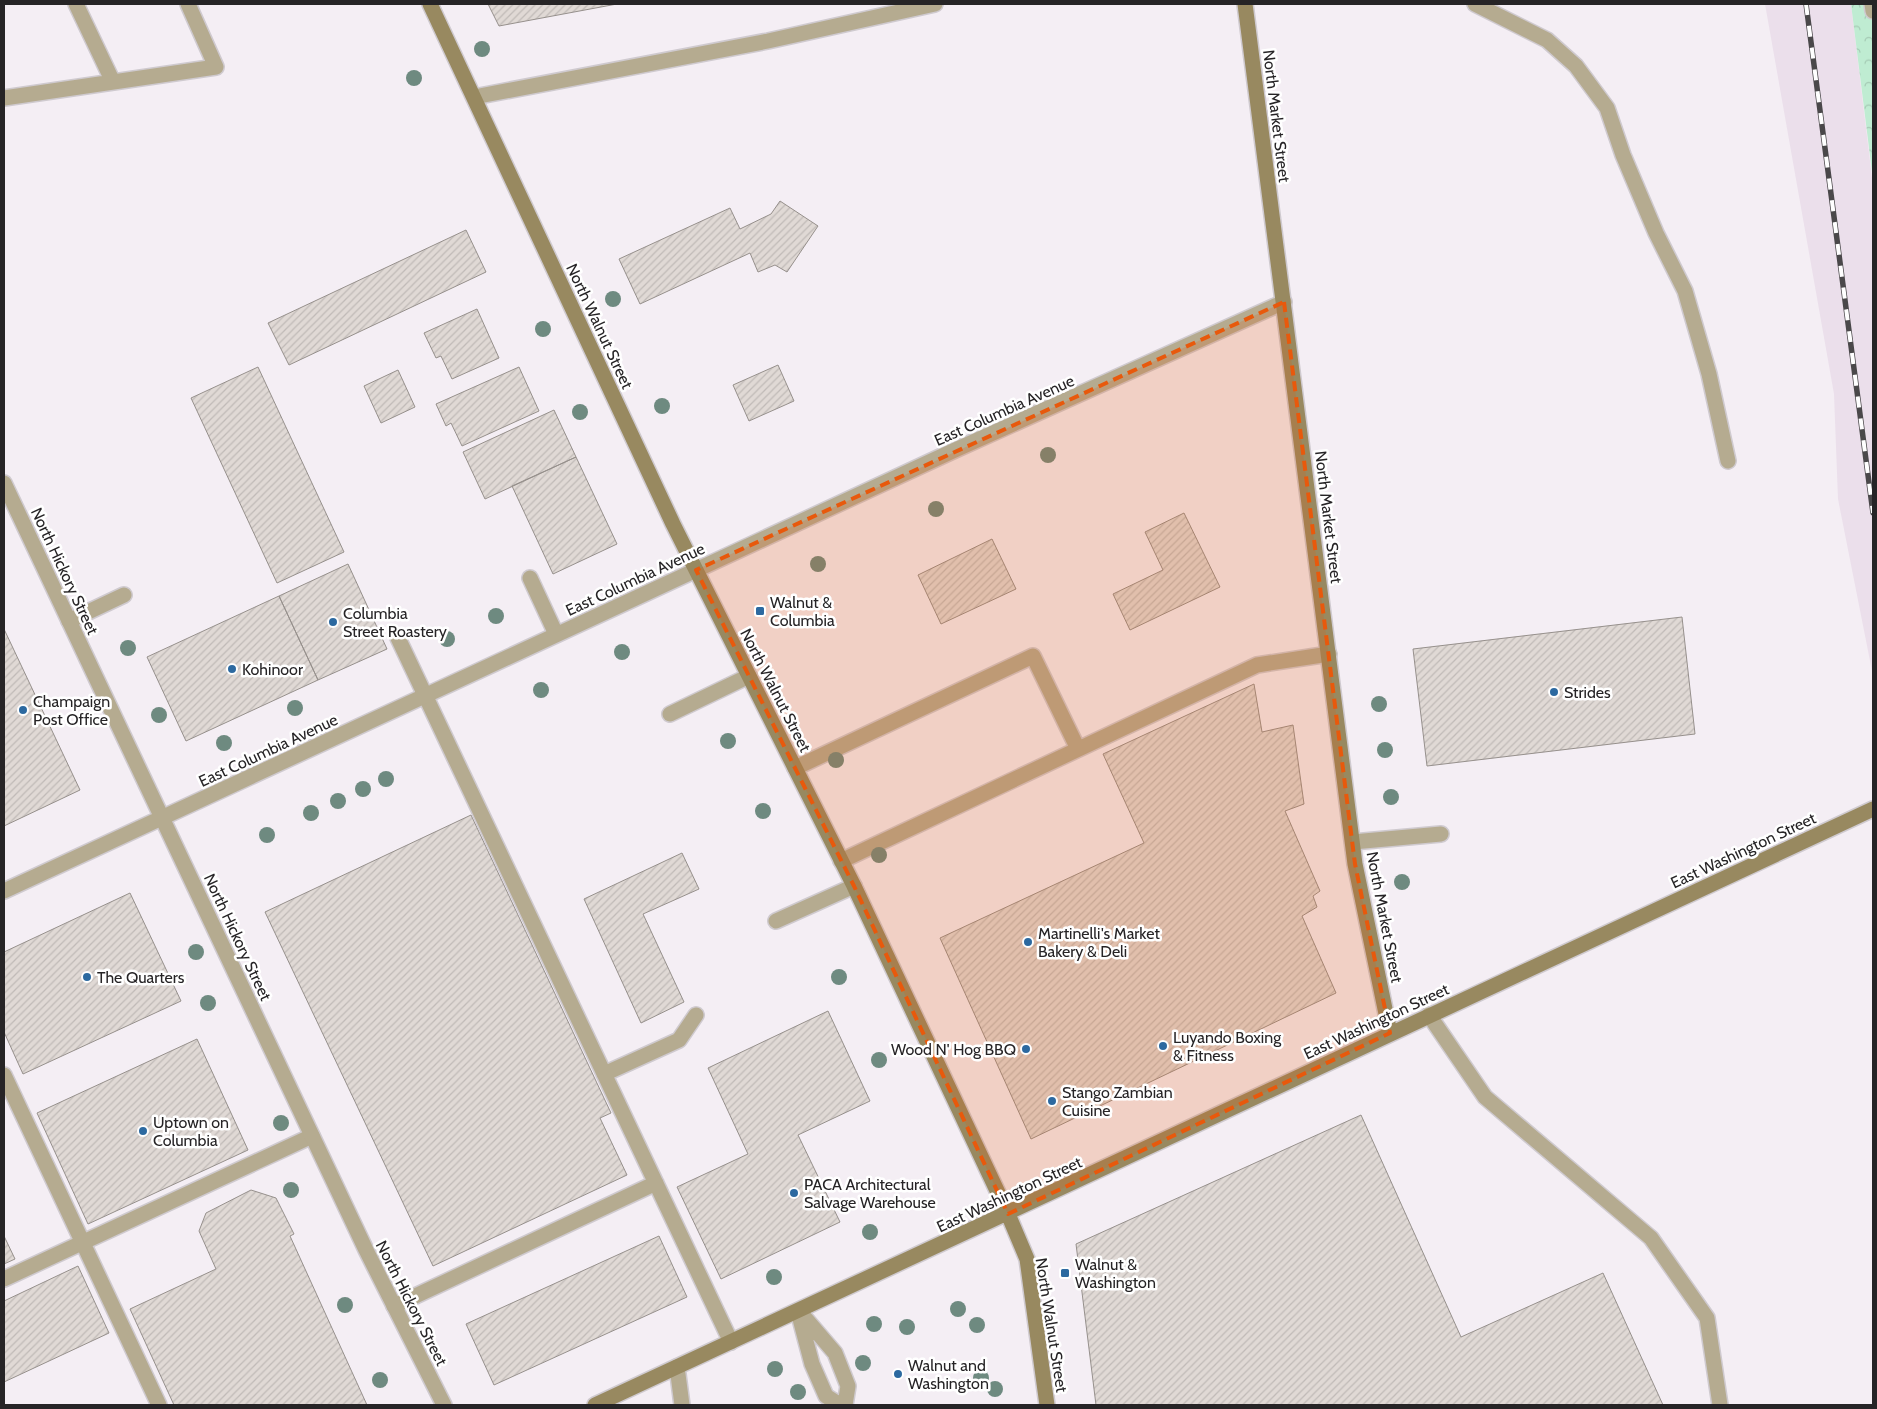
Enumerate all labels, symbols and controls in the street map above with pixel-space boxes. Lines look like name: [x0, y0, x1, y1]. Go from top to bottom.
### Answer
street label: North Market Street: [1259, 49, 1294, 184]
street label: North Walnut Street: [562, 261, 637, 392]
street label: East Columbia Avenue: [931, 371, 1077, 450]
street label: North Market Street: [1311, 450, 1346, 585]
street label: North Hickory Street: [27, 505, 103, 638]
street label: East Columbia Avenue: [563, 539, 708, 620]
place label: Walnut & Columbia: [770, 593, 835, 630]
place label: Columbia Street Roastery: [343, 604, 447, 641]
marker: Walnut & Columbia: [754, 605, 766, 617]
marker: Columbia Street Roastery: [327, 616, 339, 628]
street label: North Walnut Street: [736, 625, 815, 756]
place label: Kohinoor: [242, 660, 304, 679]
marker: Kohinoor: [226, 663, 238, 675]
place label: Strides: [1564, 683, 1611, 702]
marker: Strides: [1548, 686, 1560, 698]
place label: Champaign Post Office: [33, 692, 110, 729]
marker: Champaign Post Office: [17, 704, 29, 716]
street label: East Columbia Avenue: [196, 710, 341, 791]
street label: East Washington Street: [1668, 808, 1819, 892]
street label: North Market Street: [1362, 850, 1407, 985]
street label: North Hickory Street: [200, 871, 276, 1004]
place label: Martinelli's Market Bakery & Deli: [1038, 924, 1160, 961]
marker: Martinelli's Market Bakery & Deli: [1022, 936, 1034, 948]
place label: The Quarters: [97, 968, 185, 987]
marker: The Quarters: [81, 971, 93, 983]
street label: East Washington Street: [1301, 979, 1452, 1063]
place label: Luyando Boxing & Fitness: [1173, 1028, 1282, 1065]
place label: Wood N' Hog BBQ: [891, 1040, 1016, 1059]
marker: Luyando Boxing & Fitness: [1157, 1040, 1169, 1052]
marker: Wood N' Hog BBQ: [1020, 1043, 1032, 1055]
place label: Stango Zambian Cuisine: [1062, 1083, 1173, 1120]
marker: Stango Zambian Cuisine: [1046, 1095, 1058, 1107]
place label: Uptown on Columbia: [153, 1113, 229, 1150]
marker: Uptown on Columbia: [137, 1125, 149, 1137]
street label: East Washington Street: [934, 1152, 1085, 1236]
place label: PACA Architectural Salvage Warehouse: [804, 1175, 936, 1212]
marker: PACA Architectural Salvage Warehouse: [788, 1187, 800, 1199]
street label: North Hickory Street: [372, 1238, 452, 1369]
place label: Walnut & Washington: [1075, 1255, 1156, 1292]
street label: North Walnut Street: [1031, 1256, 1072, 1394]
marker: Walnut & Washington: [1059, 1267, 1071, 1279]
place label: Walnut and Washington: [908, 1356, 989, 1393]
marker: Walnut and Washington: [892, 1368, 904, 1380]

